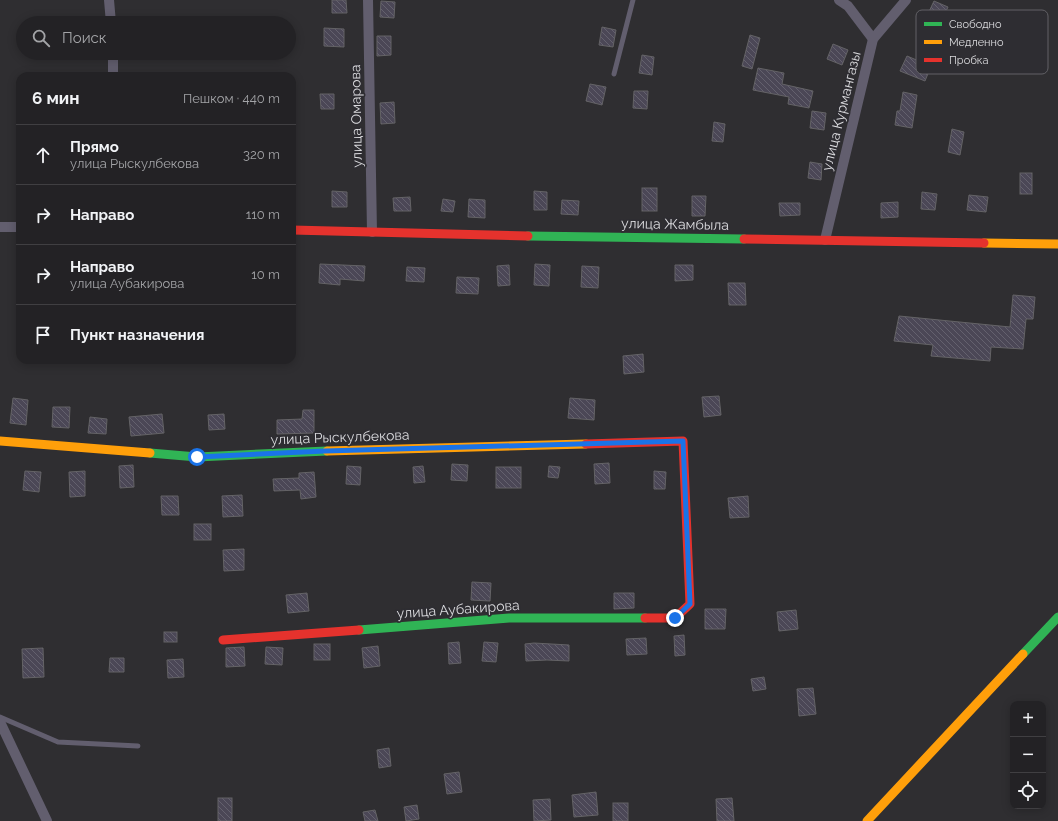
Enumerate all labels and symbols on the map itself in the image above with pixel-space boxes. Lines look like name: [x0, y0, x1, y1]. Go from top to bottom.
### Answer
legend: [916, 10, 1048, 74]
text: Свободно: [949, 18, 1002, 31]
text: Медленно: [949, 36, 1004, 49]
street label: улица Курмангазы: [818, 50, 864, 172]
text: Пробка: [949, 54, 989, 67]
street label: улица Омарова: [347, 64, 365, 168]
street label: улица Жамбыла: [621, 215, 729, 233]
street label: улица Рыскулбекова: [270, 427, 410, 447]
route start: [188, 448, 206, 466]
street label: улица Аубакирова: [396, 597, 520, 621]
route end: [666, 609, 684, 627]

